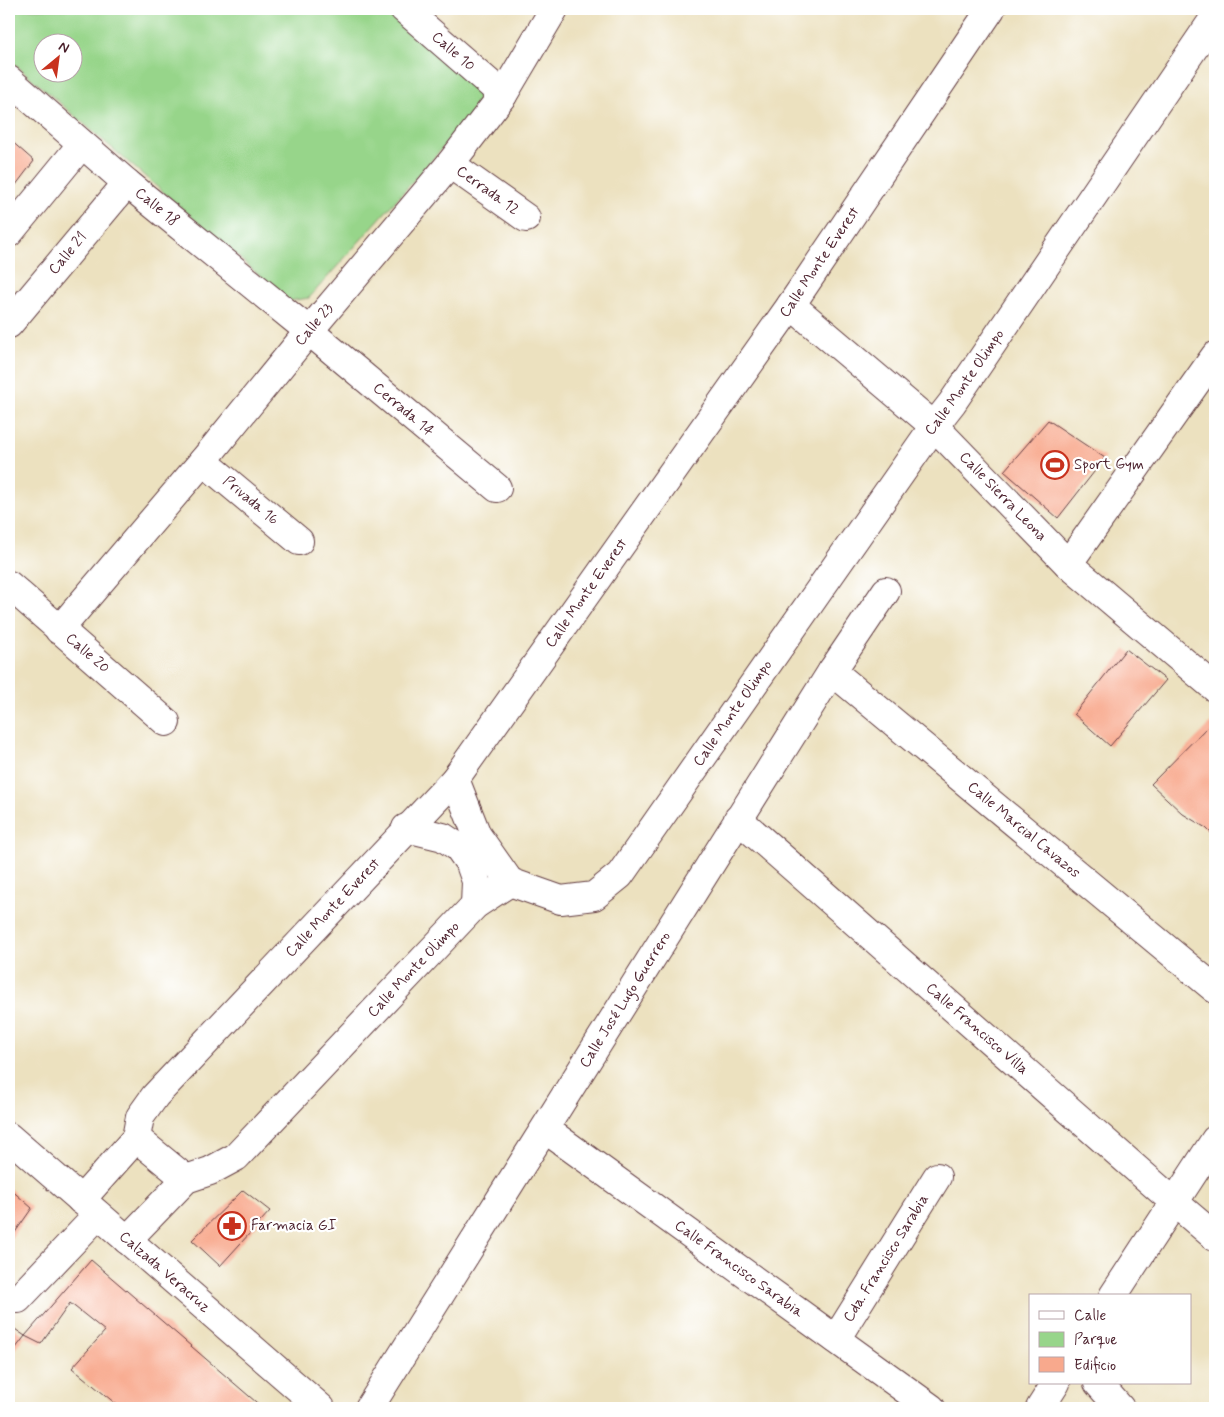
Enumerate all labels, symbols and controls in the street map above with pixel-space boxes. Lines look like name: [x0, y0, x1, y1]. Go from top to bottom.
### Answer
street label: Calle 10: [427, 27, 479, 76]
north arrow: [32, 32, 82, 82]
text: N: [55, 37, 72, 58]
street label: Cerrada 12: [452, 161, 523, 220]
street label: Calle 18: [131, 183, 183, 231]
street label: Calle Monte Everest: [775, 203, 865, 322]
street label: Calle 21: [44, 228, 92, 279]
street label: Calle 23: [291, 299, 338, 350]
street label: Calle Monte Olimpo: [920, 325, 1009, 439]
street label: Cerrada 14: [368, 378, 438, 441]
street label: Calle Sierra Leona: [955, 448, 1051, 546]
sports icon: Sport Gym: [1040, 450, 1070, 480]
place label: Sport Gym: [1074, 455, 1144, 475]
street label: Privada 16: [218, 471, 283, 530]
street label: Calle Monte Everest: [541, 534, 633, 652]
street label: Calle 20: [61, 629, 114, 678]
street label: Calle Monte Olimpo: [689, 656, 777, 771]
street label: Calle Marcial Cavazos: [963, 777, 1085, 883]
street label: Calle Monte Everest: [281, 854, 385, 962]
street label: Calle Monte Olimpo: [363, 917, 464, 1022]
street label: Calle José Lugo Guerrero: [575, 928, 676, 1072]
street label: Calle Francisco Villa: [921, 978, 1033, 1080]
street label: Cda. Francisco Sarabia: [839, 1190, 934, 1326]
pharmacy icon: Farmacia GI: [217, 1211, 247, 1241]
place label: Farmacia GI: [251, 1216, 337, 1236]
street label: Calle Francisco Sarabia: [670, 1216, 808, 1323]
street label: Calzada Veracruz: [115, 1227, 215, 1318]
legend: [1029, 1294, 1192, 1384]
text: Calle: [1074, 1306, 1106, 1326]
text: Parque: [1074, 1330, 1117, 1350]
text: Edificio: [1074, 1356, 1116, 1376]

